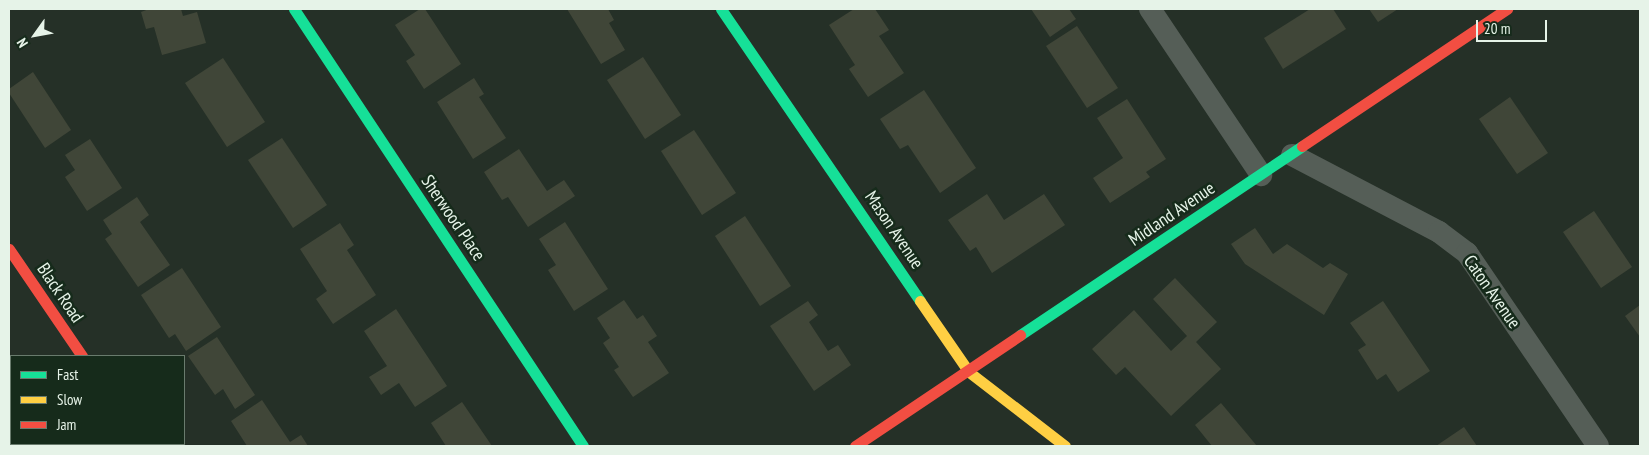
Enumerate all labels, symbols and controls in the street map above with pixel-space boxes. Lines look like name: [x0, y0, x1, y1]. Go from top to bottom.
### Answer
north arrow: [10, 10, 60, 60]
scale bar: [1479, 10, 1550, 42]
text: 20 m: [1484, 19, 1510, 38]
text: N: [13, 35, 32, 51]
street label: Sherwood Place: [416, 171, 490, 265]
street label: Midland Avenue: [1125, 177, 1219, 251]
street label: Mason Avenue: [860, 187, 928, 273]
street label: Caton Avenue: [1459, 251, 1525, 333]
street label: Black Road: [32, 259, 88, 327]
legend: [10, 355, 185, 445]
text: Fast: [57, 365, 78, 384]
text: Slow: [57, 390, 82, 409]
text: Jam: [57, 415, 76, 434]

